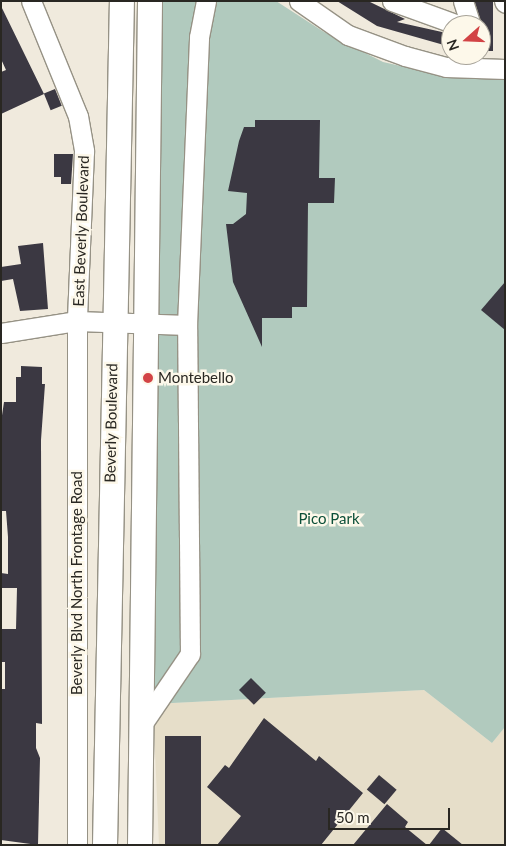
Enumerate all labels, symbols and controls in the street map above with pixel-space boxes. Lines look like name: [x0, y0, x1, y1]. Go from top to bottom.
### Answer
north arrow: [441, 15, 491, 65]
text: N: [443, 37, 462, 53]
street label: East Beverly Boulevard: [69, 155, 93, 307]
street label: Beverly Boulevard: [101, 363, 121, 483]
place label: Montebello: [158, 369, 234, 387]
marker: Montebello: [142, 372, 154, 384]
street label: Beverly Blvd North Frontage Road: [68, 471, 86, 695]
park label: Pico Park: [298, 510, 360, 528]
scale bar: [331, 798, 454, 830]
text: 50 m: [336, 808, 370, 826]

